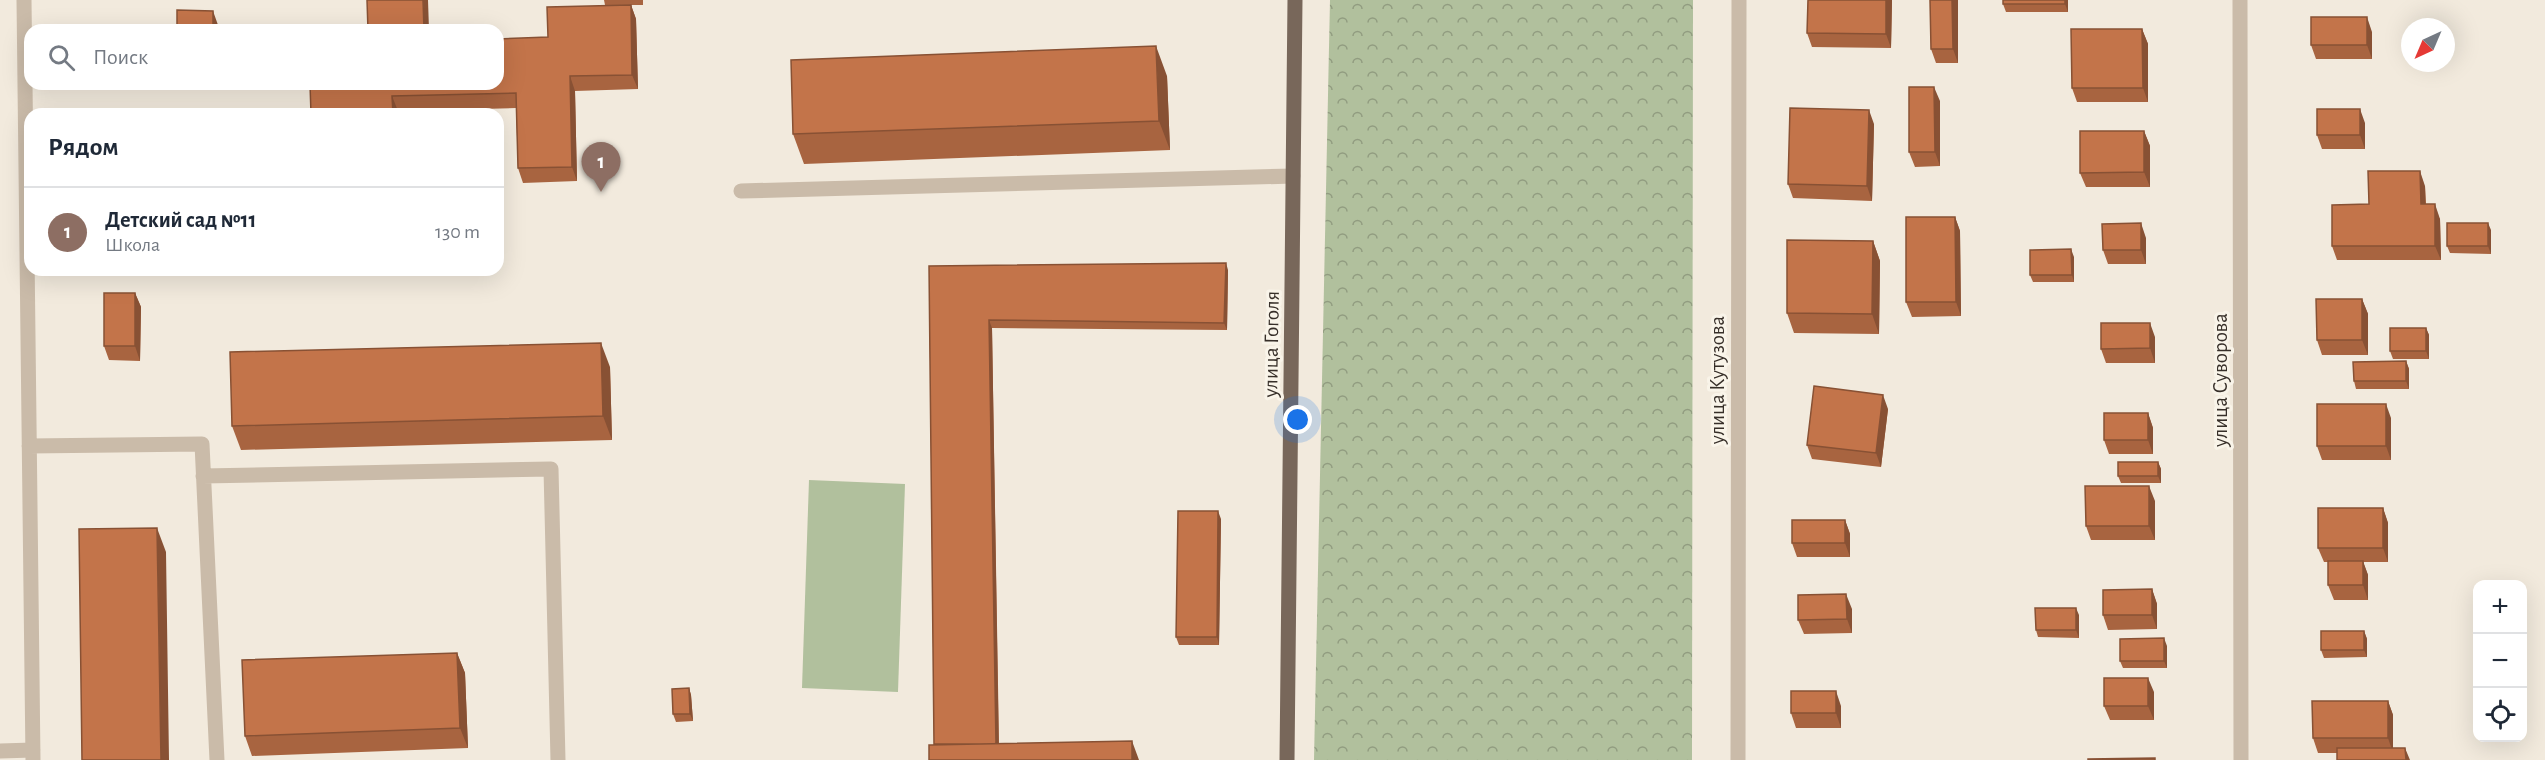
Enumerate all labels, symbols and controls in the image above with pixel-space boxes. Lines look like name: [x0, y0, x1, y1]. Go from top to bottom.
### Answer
north arrow: [2401, 18, 2455, 72]
search box: [24, 24, 504, 90]
icon: search: [45, 41, 78, 74]
text: Поиск: [93, 46, 148, 68]
text: Рядом: [48, 134, 119, 160]
pin: 1: [582, 142, 620, 192]
text: Детский сад №11: [105, 209, 256, 231]
text: 1: [64, 222, 71, 242]
text: 130 m: [435, 222, 480, 242]
text: Школа: [105, 235, 160, 255]
street label: улица Гоголя: [1260, 291, 1283, 398]
street label: улица Суворова: [2210, 313, 2231, 448]
street label: улица Кутузова: [1707, 315, 1728, 445]
your location: [1283, 405, 1312, 434]
map controls: [2473, 580, 2527, 742]
button: +: [2473, 580, 2527, 634]
button: −: [2473, 634, 2527, 688]
button: locate: [2473, 688, 2527, 742]

